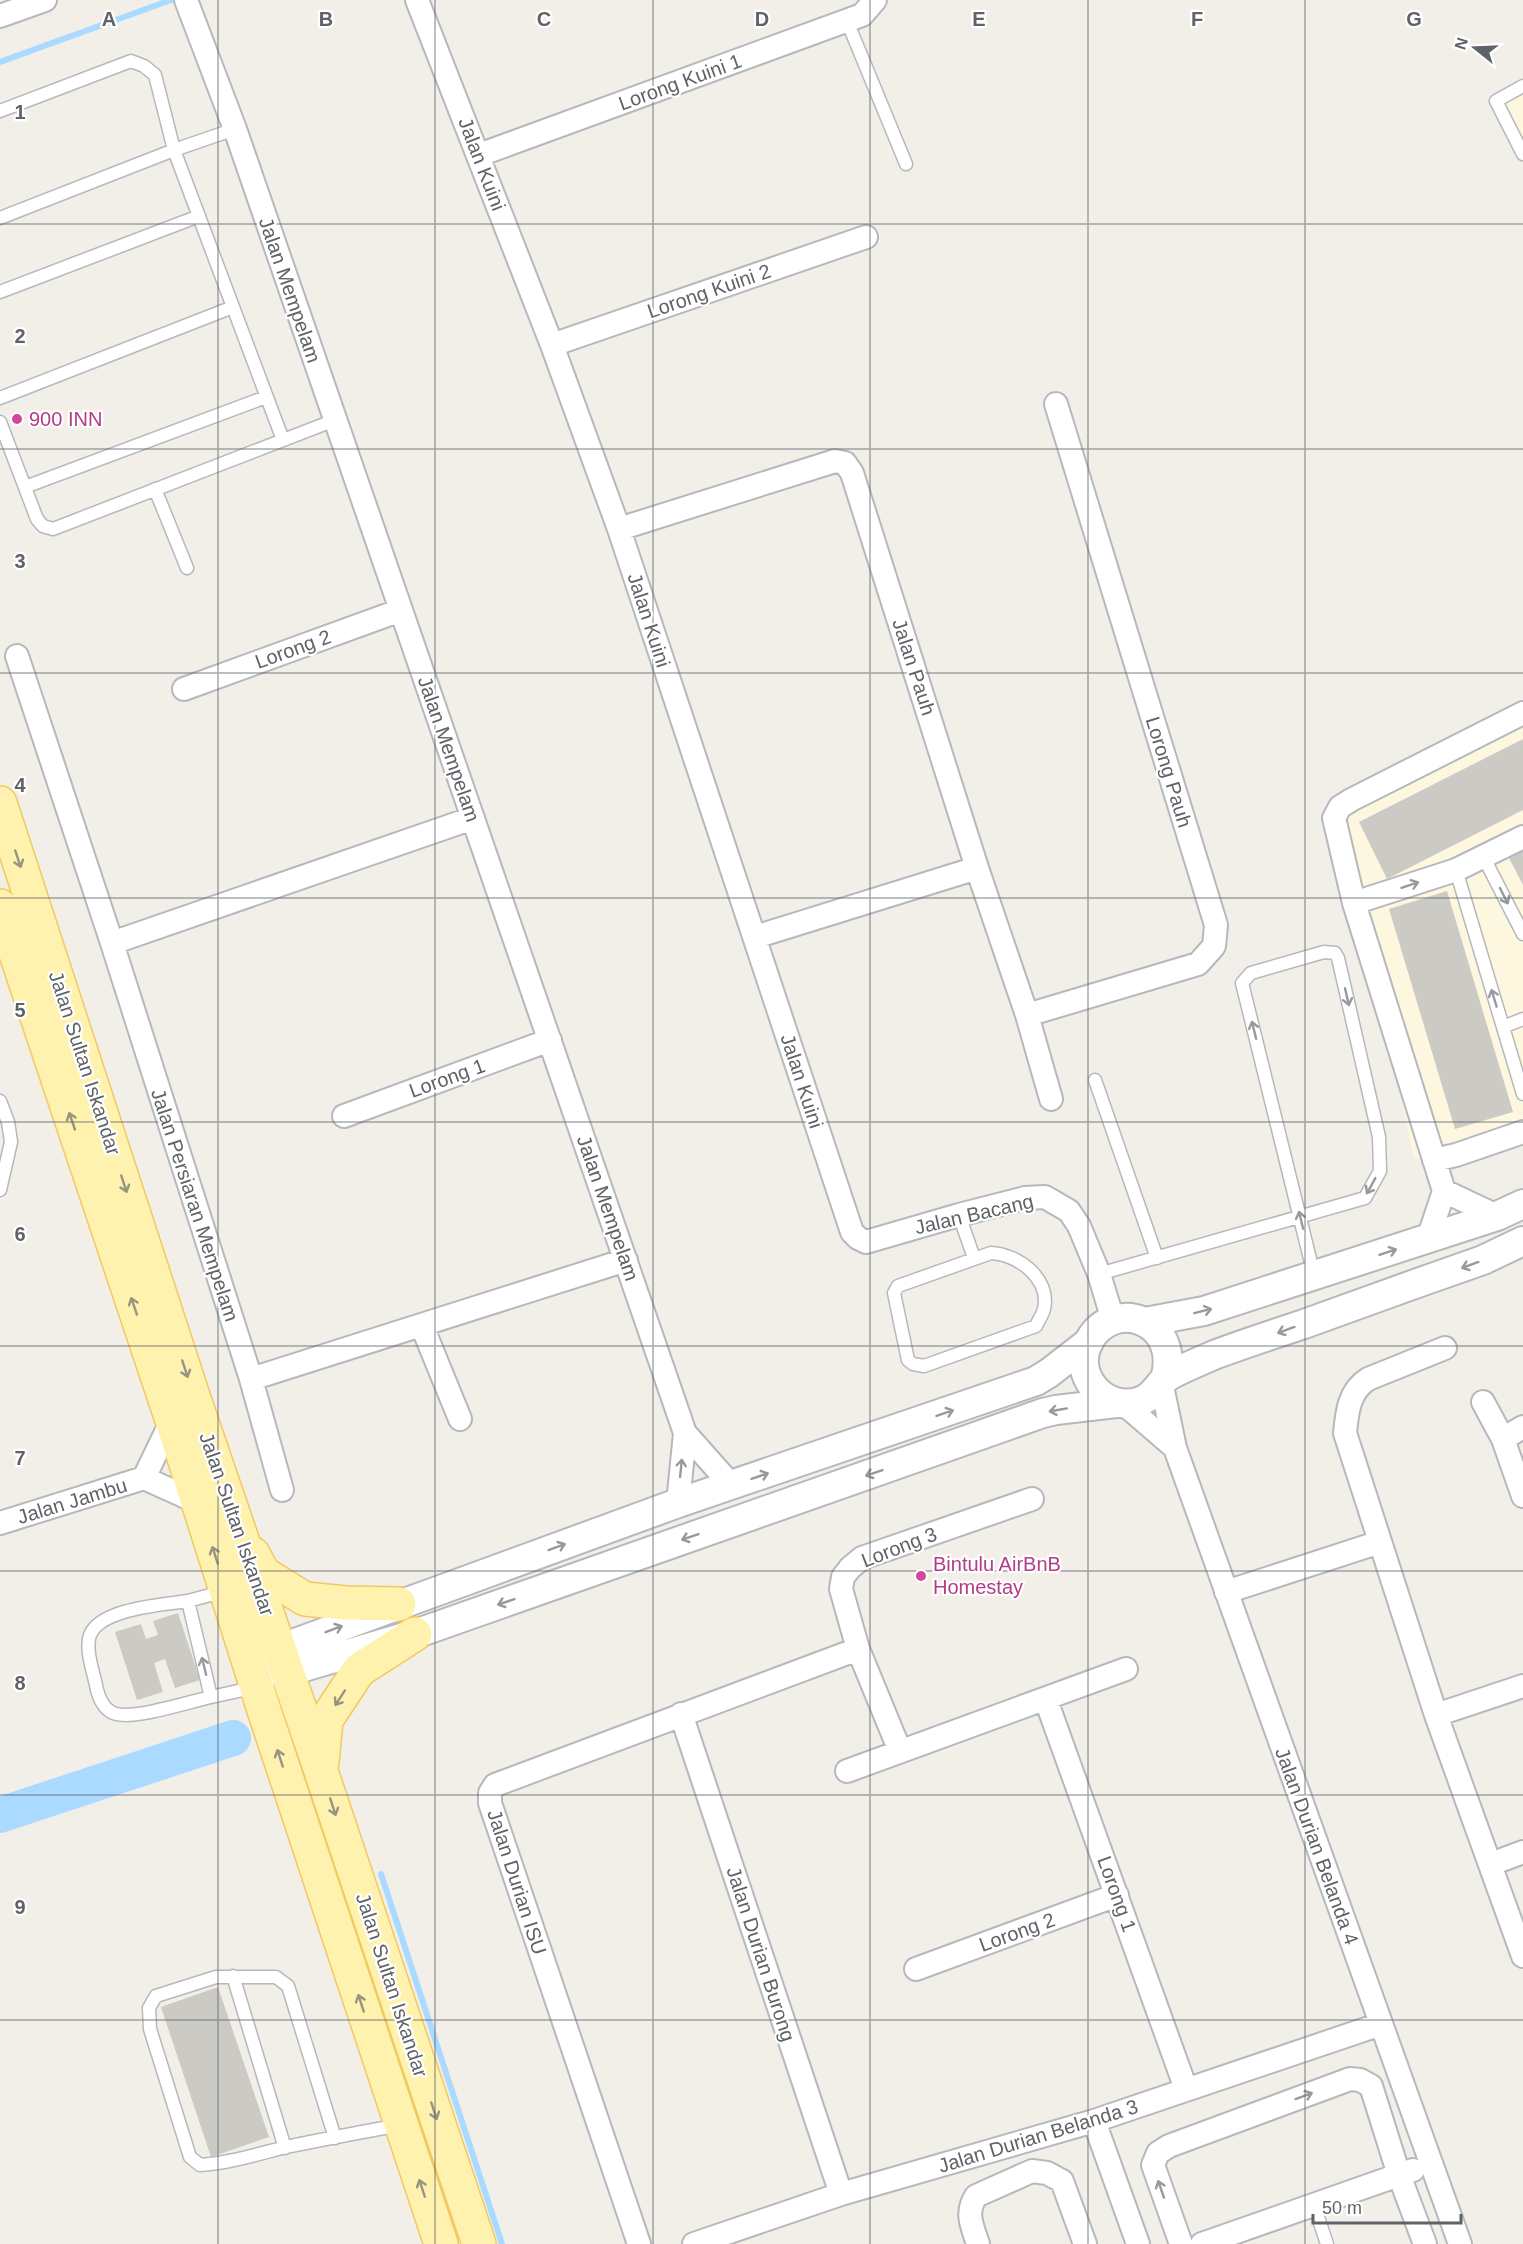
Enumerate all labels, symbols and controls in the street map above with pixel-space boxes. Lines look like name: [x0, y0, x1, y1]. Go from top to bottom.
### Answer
text: A: [102, 8, 116, 30]
text: B: [319, 8, 333, 30]
text: C: [537, 8, 551, 30]
text: D: [755, 8, 769, 30]
text: E: [972, 8, 986, 30]
text: F: [1191, 8, 1203, 30]
text: G: [1406, 8, 1422, 30]
north arrow: [1445, 18, 1505, 78]
text: N: [1451, 35, 1471, 52]
street label: Lorong Kuini 1: [616, 50, 744, 114]
text: 1: [14, 101, 26, 123]
street label: Jalan Kuini: [454, 114, 510, 214]
street label: Jalan Mempelam: [255, 214, 325, 366]
street label: Lorong Kuini 2: [644, 260, 774, 322]
text: 2: [14, 325, 26, 347]
place label: 900 INN: [29, 408, 102, 430]
marker: 900 INN: [10, 412, 24, 426]
text: 3: [14, 550, 26, 572]
street label: Jalan Kuini: [623, 570, 675, 670]
street label: Jalan Pauh: [888, 616, 940, 718]
street label: Lorong 2: [252, 625, 334, 673]
street label: Jalan Mempelam: [414, 673, 484, 825]
street label: Lorong Pauh: [1142, 714, 1196, 830]
text: 4: [14, 774, 26, 796]
one-way arrow: [13, 849, 24, 868]
one-way arrow: [1400, 879, 1419, 890]
one-way arrow: [1498, 886, 1510, 904]
street label: Jalan Sultan Iskandar: [45, 968, 125, 1158]
one-way arrow: [1342, 987, 1353, 1006]
one-way arrow: [1488, 989, 1499, 1008]
text: 5: [14, 999, 26, 1021]
one-way arrow: [1247, 1021, 1259, 1040]
street label: Jalan Kuini: [776, 1031, 828, 1131]
street label: Lorong 1: [406, 1054, 488, 1102]
street label: Jalan Persiaran Mempelam: [147, 1086, 243, 1324]
one-way arrow: [66, 1112, 77, 1131]
street label: Jalan Mempelam: [573, 1132, 643, 1284]
one-way arrow: [119, 1174, 130, 1193]
one-way arrow: [1365, 1177, 1377, 1194]
street label: Jalan Bacang: [912, 1190, 1036, 1238]
one-way arrow: [1294, 1210, 1306, 1229]
text: 6: [14, 1223, 26, 1245]
one-way arrow: [1378, 1246, 1397, 1257]
one-way arrow: [1461, 1260, 1479, 1271]
one-way arrow: [128, 1297, 139, 1316]
one-way arrow: [1193, 1305, 1212, 1317]
one-way arrow: [1277, 1326, 1296, 1337]
one-way arrow: [180, 1359, 191, 1378]
one-way arrow: [1049, 1405, 1069, 1416]
one-way arrow: [935, 1406, 954, 1417]
street label: Jalan Sultan Iskandar: [195, 1429, 279, 1619]
text: 7: [14, 1447, 26, 1469]
one-way arrow: [676, 1458, 687, 1478]
one-way arrow: [865, 1468, 884, 1479]
one-way arrow: [751, 1470, 770, 1481]
street label: Jalan Jambu: [15, 1474, 129, 1528]
street label: Lorong 3: [858, 1523, 940, 1571]
one-way arrow: [681, 1533, 700, 1544]
one-way arrow: [547, 1541, 565, 1552]
one-way arrow: [208, 1546, 219, 1565]
place label: Bintulu AirBnB Homestay: [933, 1553, 1061, 1598]
marker: Bintulu AirBnB Homestay: [914, 1569, 928, 1583]
one-way arrow: [497, 1597, 516, 1608]
one-way arrow: [324, 1623, 343, 1634]
one-way arrow: [197, 1657, 209, 1676]
text: 8: [14, 1672, 26, 1694]
one-way arrow: [334, 1689, 346, 1706]
street label: Jalan Durian Belanda 4: [1271, 1745, 1363, 1947]
one-way arrow: [274, 1749, 285, 1768]
one-way arrow: [328, 1797, 339, 1816]
street label: Jalan Durian ISU: [483, 1807, 551, 1957]
street label: Lorong 1: [1093, 1853, 1141, 1935]
street label: Jalan Durian Burong: [722, 1864, 800, 2044]
street label: Jalan Sultan Iskandar: [352, 1890, 432, 2080]
text: 9: [14, 1896, 26, 1918]
street label: Lorong 2: [976, 1908, 1058, 1956]
one-way arrow: [355, 1994, 366, 2013]
one-way arrow: [1294, 2090, 1313, 2101]
street label: Jalan Durian Belanda 3: [935, 2095, 1141, 2177]
one-way arrow: [430, 2101, 441, 2120]
one-way arrow: [416, 2180, 427, 2198]
one-way arrow: [1155, 2180, 1166, 2199]
scale bar: [1313, 2187, 1462, 2225]
text: 50 m: [1322, 2198, 1362, 2218]

